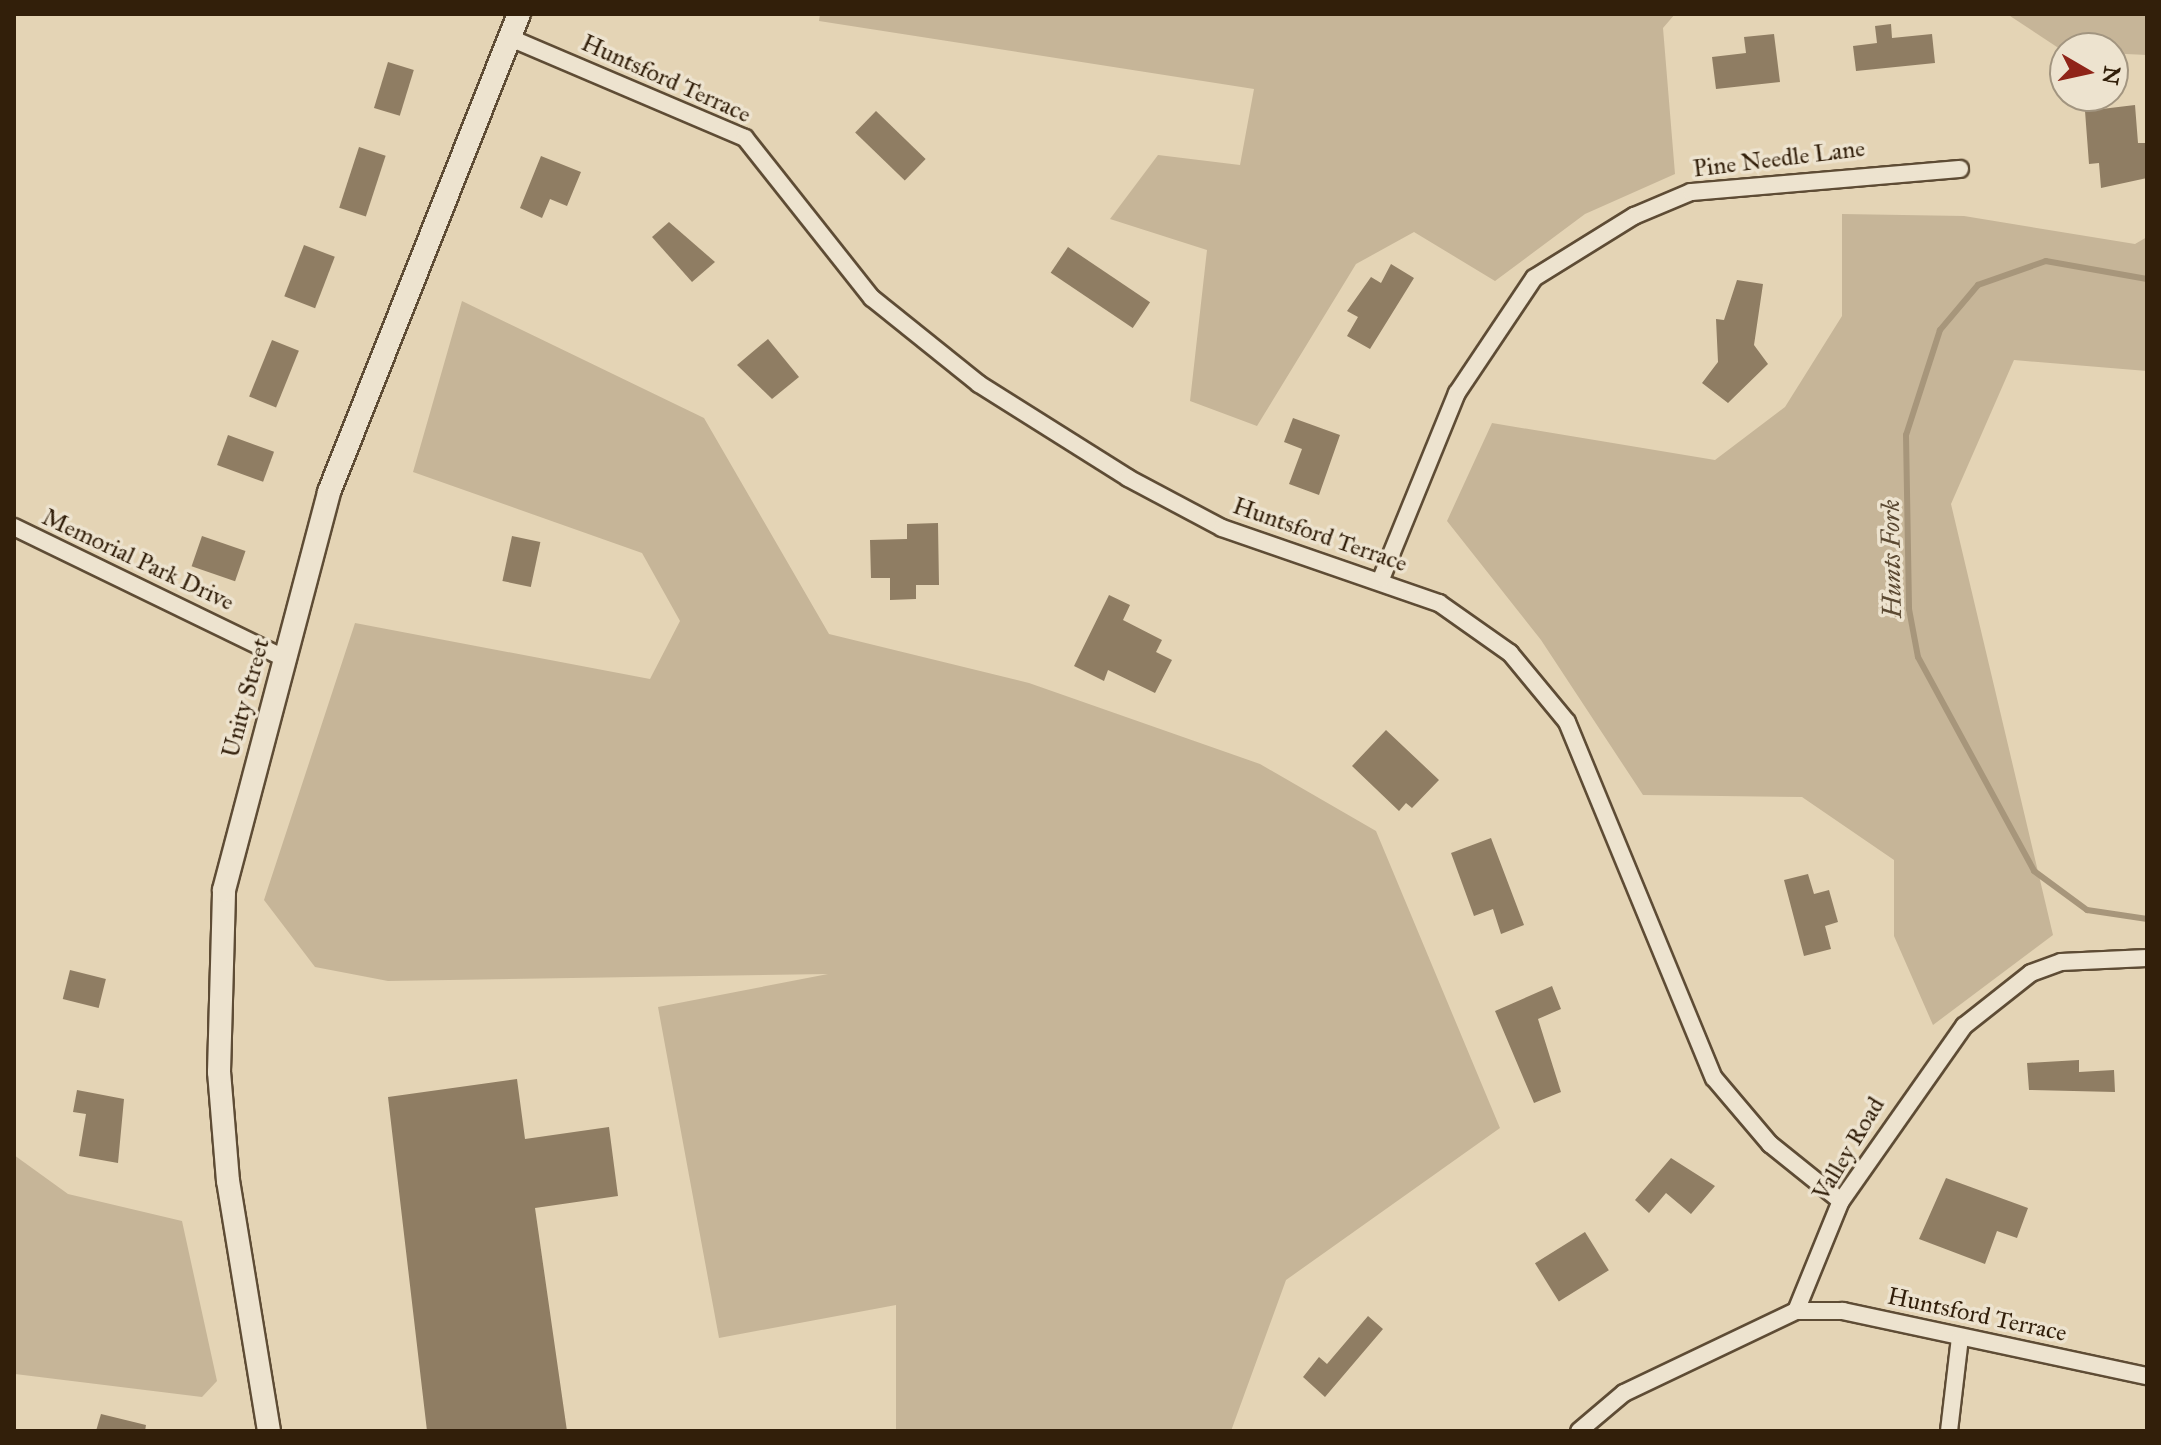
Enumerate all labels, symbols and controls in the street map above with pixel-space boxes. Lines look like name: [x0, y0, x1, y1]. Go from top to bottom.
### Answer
street label: Huntsford Terrace: [577, 29, 755, 129]
north arrow: [2049, 32, 2129, 112]
text: N: [2096, 64, 2126, 87]
street label: Pine Needle Lane: [1691, 134, 1867, 184]
street label: Huntsford Terrace: [1229, 492, 1411, 578]
water label: Hunts Fork: [1875, 499, 1909, 619]
street label: Memorial Park Drive: [38, 503, 238, 617]
street label: Unity Street: [216, 635, 276, 761]
street label: Valley Road: [1807, 1092, 1891, 1206]
street label: Huntsford Terrace: [1885, 1282, 2069, 1348]

